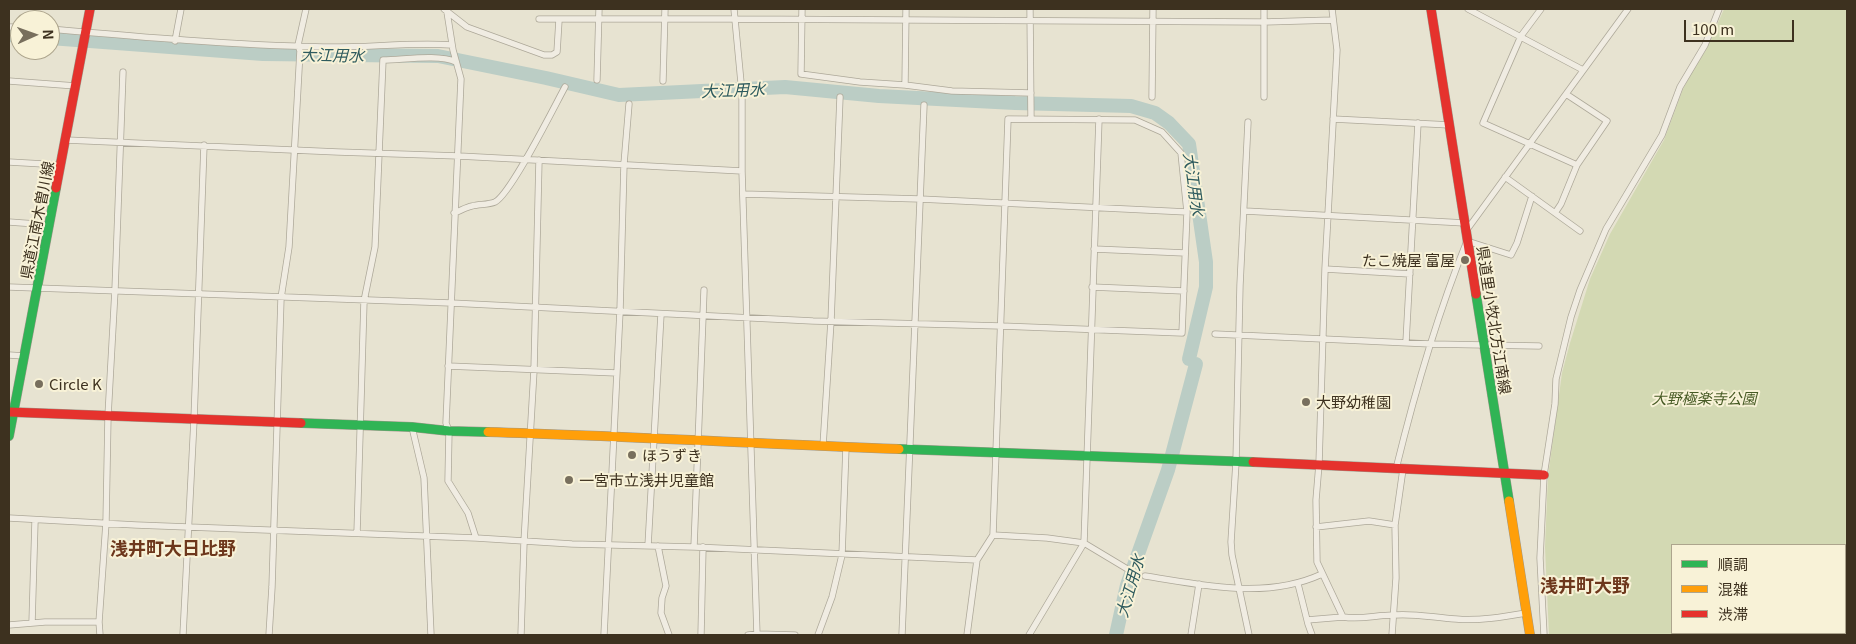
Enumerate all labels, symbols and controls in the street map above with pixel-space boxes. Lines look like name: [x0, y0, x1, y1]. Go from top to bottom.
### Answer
north arrow: [10, 10, 60, 60]
scale bar: [1686, 10, 1796, 42]
text: 100 m: [1692, 18, 1734, 39]
text: N: [39, 29, 59, 40]
water label: 大江用水: [300, 45, 364, 65]
water label: 大江用水: [701, 79, 765, 101]
water label: 大江用水: [1180, 151, 1208, 217]
street label: 県道江南木曽川線: [17, 159, 57, 281]
street label: 県道里小牧北方江南線: [1473, 245, 1515, 395]
place label: たこ焼屋 富屋: [1362, 251, 1455, 269]
marker: たこ焼屋 富屋: [1459, 254, 1471, 266]
place label: Circle K: [49, 375, 102, 393]
marker: Circle K: [33, 378, 45, 390]
park label: 大野極楽寺公園: [1652, 389, 1756, 407]
place label: 大野幼稚園: [1316, 393, 1391, 411]
marker: 大野幼稚園: [1300, 396, 1312, 408]
place label: ほうずき: [642, 446, 702, 464]
marker: ほうずき: [626, 449, 638, 461]
place label: 一宮市立浅井児童館: [579, 471, 714, 489]
marker: 一宮市立浅井児童館: [563, 474, 575, 486]
district label: 浅井町大日比野: [110, 537, 236, 559]
legend: [1671, 544, 1846, 634]
water label: 大江用水: [1112, 553, 1148, 619]
text: 順調: [1718, 553, 1748, 574]
district label: 浅井町大野: [1540, 574, 1630, 596]
text: 混雑: [1718, 578, 1748, 599]
text: 渋滞: [1718, 603, 1748, 624]

